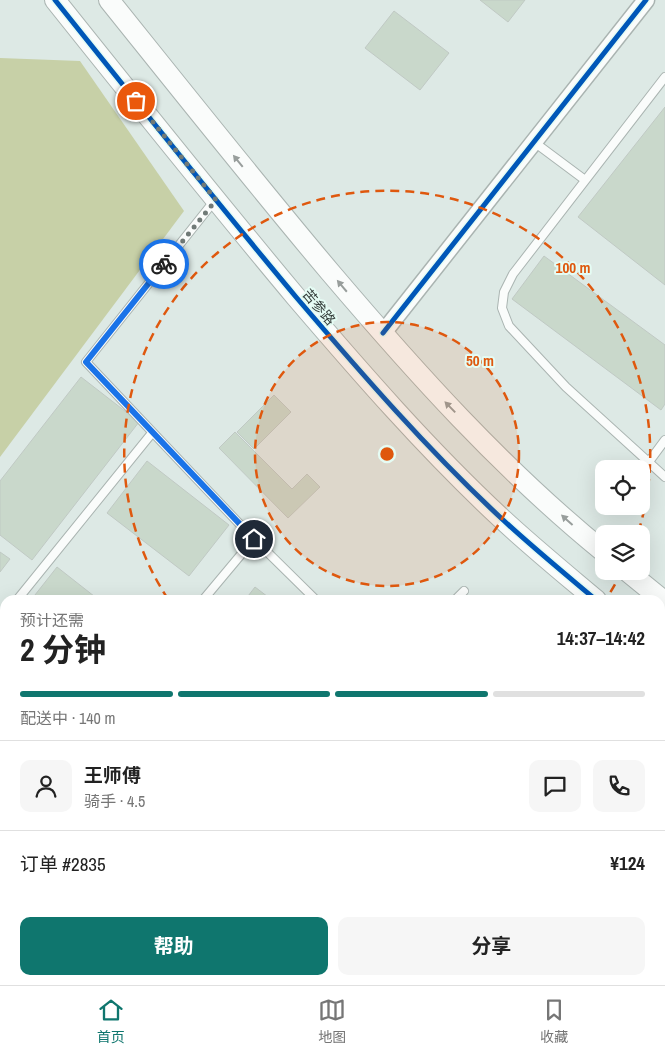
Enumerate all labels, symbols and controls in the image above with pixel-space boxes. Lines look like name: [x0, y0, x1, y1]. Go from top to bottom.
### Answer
pin: [115, 80, 157, 122]
icon: bag: [122, 87, 150, 115]
one-way arrow: [233, 155, 244, 168]
courier: [139, 239, 189, 289]
icon: bike: [150, 250, 178, 278]
text: 100 m: [556, 257, 590, 278]
one-way arrow: [337, 280, 348, 292]
street label: 苦参路: [299, 285, 339, 329]
text: 50 m: [466, 350, 494, 371]
one-way arrow: [444, 402, 456, 414]
centre of rings: [378, 445, 396, 463]
map controls: [595, 460, 650, 580]
button: locate: [595, 460, 650, 515]
one-way arrow: [561, 514, 573, 526]
pin: [233, 518, 275, 560]
icon: home: [240, 525, 268, 553]
button: layers: [595, 525, 650, 580]
text: 预计还需: [20, 609, 84, 631]
text: 14:37–14:42: [557, 625, 645, 651]
text: 2 分钟: [20, 628, 106, 671]
text: 配送中 · 140 m: [20, 707, 115, 729]
button: person: [20, 760, 72, 812]
button: chat: [529, 760, 581, 812]
button: phone: [593, 760, 645, 812]
text: 王师傅: [84, 762, 141, 788]
text: 骑手 · 4.5: [84, 790, 145, 812]
text: ¥124: [610, 850, 645, 876]
text: 订单 #2835: [20, 851, 106, 877]
button: 帮助: [20, 917, 328, 975]
button: 分享: [338, 917, 645, 975]
tab: 首页: [97, 996, 125, 1046]
tab: 地图: [318, 996, 346, 1046]
tab: 收藏: [540, 996, 568, 1046]

